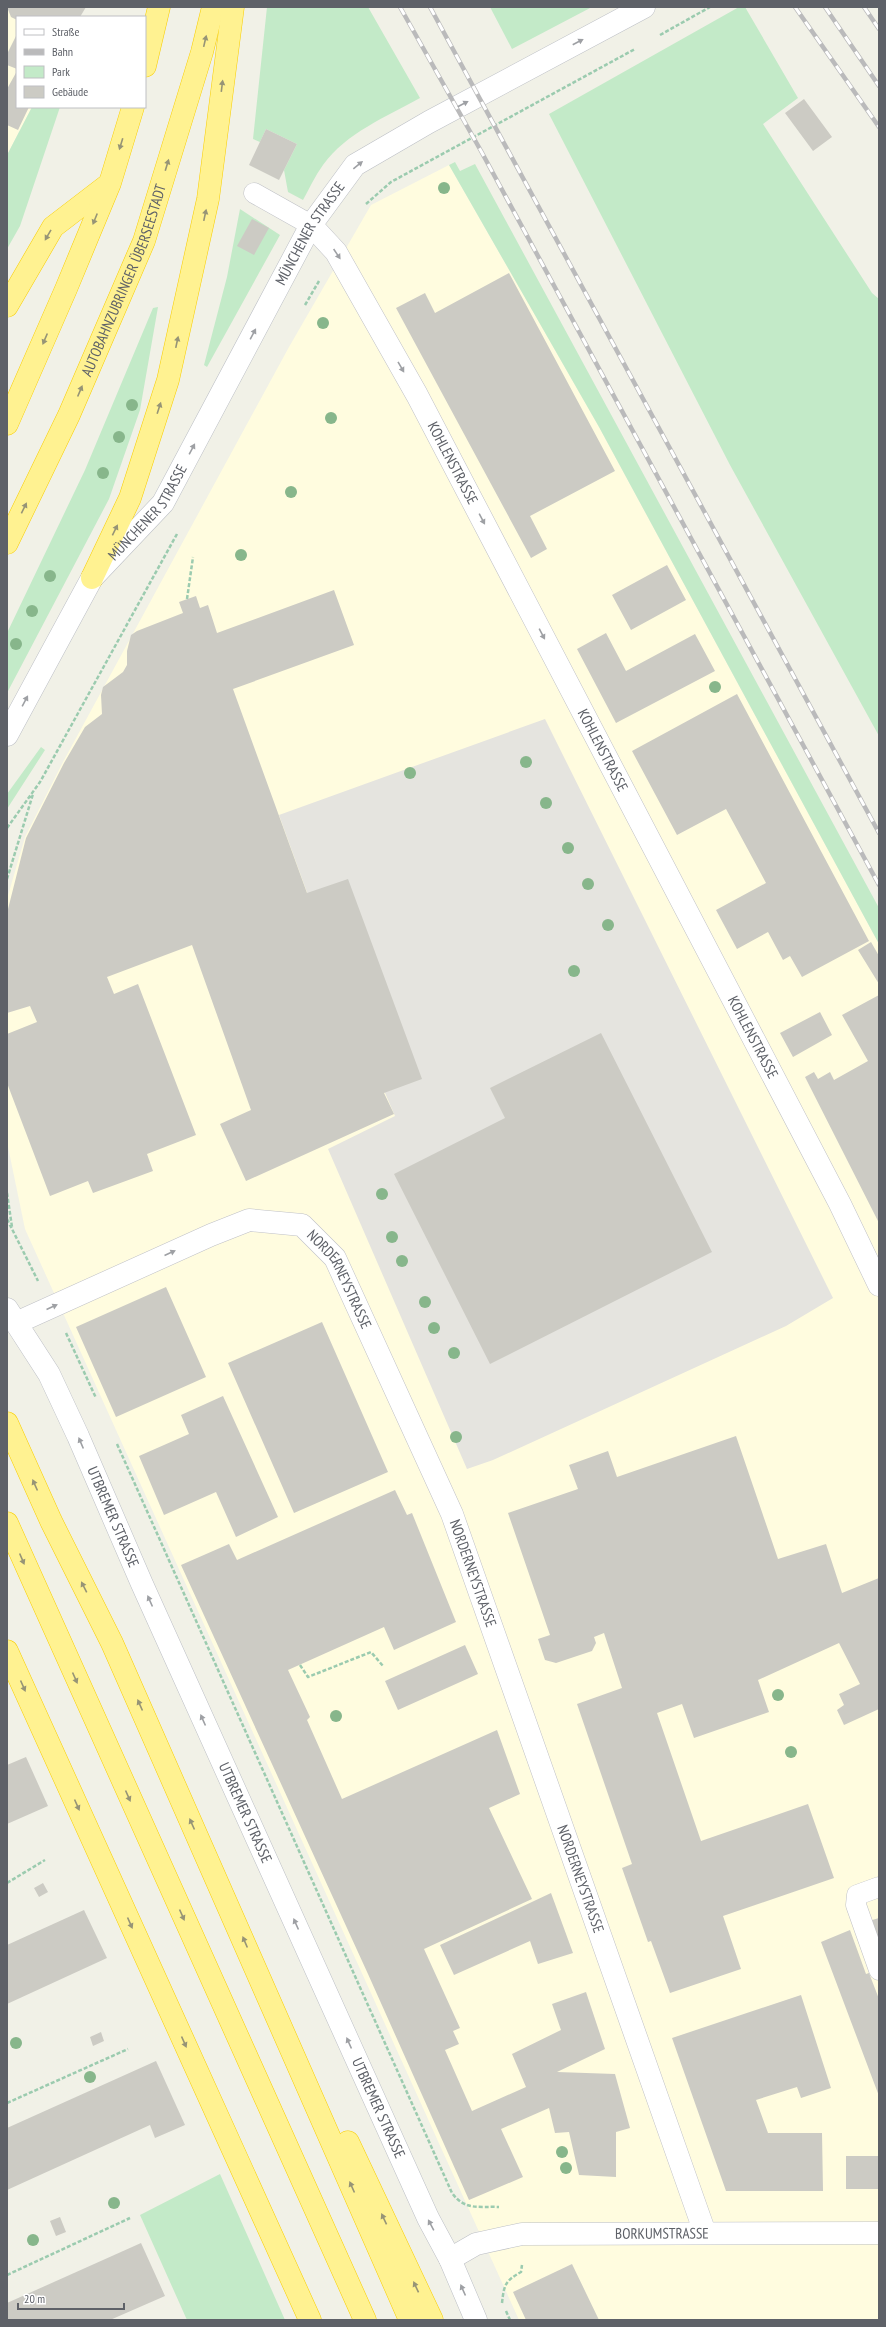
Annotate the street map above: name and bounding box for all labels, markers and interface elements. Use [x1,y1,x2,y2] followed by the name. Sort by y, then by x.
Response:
[16,16,146,108] legend
[52,24,79,39] text: Straße
[202,34,208,47] one-way arrow
[572,39,584,46] one-way arrow
[52,44,73,59] text: Bahn
[52,64,70,79] text: Park
[219,80,226,92] one-way arrow
[52,84,88,99] text: Gebäude
[457,101,469,107] one-way arrow
[118,139,124,151] one-way arrow
[164,159,170,171] one-way arrow
[352,160,363,169] one-way arrow
[271,178,349,288] street label: MÜNCHENER STRASSE
[77,181,170,379] street label: AUTOBAHNZUBRINGER ÜBERSEESTADT
[202,209,208,221] one-way arrow
[92,214,98,225] one-way arrow
[45,229,52,241] one-way arrow
[333,249,341,260] one-way arrow
[250,328,256,340] one-way arrow
[42,333,48,345] one-way arrow
[174,336,180,348] one-way arrow
[398,361,405,373] one-way arrow
[77,385,83,396] one-way arrow
[156,402,162,414] one-way arrow
[424,418,482,507] street label: KOHLENSTRASSE
[188,443,195,454] one-way arrow
[104,461,191,564] street label: MÜNCHENER STRASSE
[21,502,27,514] one-way arrow
[479,513,485,525] one-way arrow
[112,525,118,536] one-way arrow
[539,628,545,640] one-way arrow
[22,695,29,707] one-way arrow
[574,705,633,795] street label: KOHLENSTRASSE
[724,993,783,1082] street label: KOHLENSTRASSE
[303,1225,376,1332] street label: NORDERNEYSTRASSE
[164,1250,176,1256] one-way arrow
[46,1304,57,1310] one-way arrow
[78,1437,84,1449] one-way arrow
[83,1463,144,1570] street label: UTBREMER STRASSE
[32,1479,38,1491] one-way arrow
[446,1517,501,1629] street label: NORDERNEYSTRASSE
[19,1553,26,1565] one-way arrow
[81,1581,87,1593] one-way arrow
[147,1596,153,1607] one-way arrow
[72,1672,78,1683] one-way arrow
[20,1681,26,1692] one-way arrow
[136,1698,142,1710] one-way arrow
[200,1713,206,1725] one-way arrow
[215,1759,277,1866] street label: UTBREMER STRASSE
[126,1791,132,1803] one-way arrow
[74,1799,80,1811] one-way arrow
[189,1817,195,1829] one-way arrow
[553,1822,609,1935] street label: NORDERNEYSTRASSE
[179,1909,185,1920] one-way arrow
[127,1918,133,1929] one-way arrow
[292,1918,299,1930] one-way arrow
[242,1937,248,1948] one-way arrow
[181,2036,187,2047] one-way arrow
[346,2037,352,2048] one-way arrow
[348,2055,410,2161] street label: UTBREMER STRASSE
[349,2181,355,2193] one-way arrow
[381,2213,387,2224] one-way arrow
[428,2219,435,2231] one-way arrow
[615,2223,709,2243] street label: BORKUMSTRASSE
[413,2281,419,2293] one-way arrow
[460,2284,466,2295] one-way arrow
[18,2285,124,2311] scale bar
[24,2291,45,2306] text: 20 m

